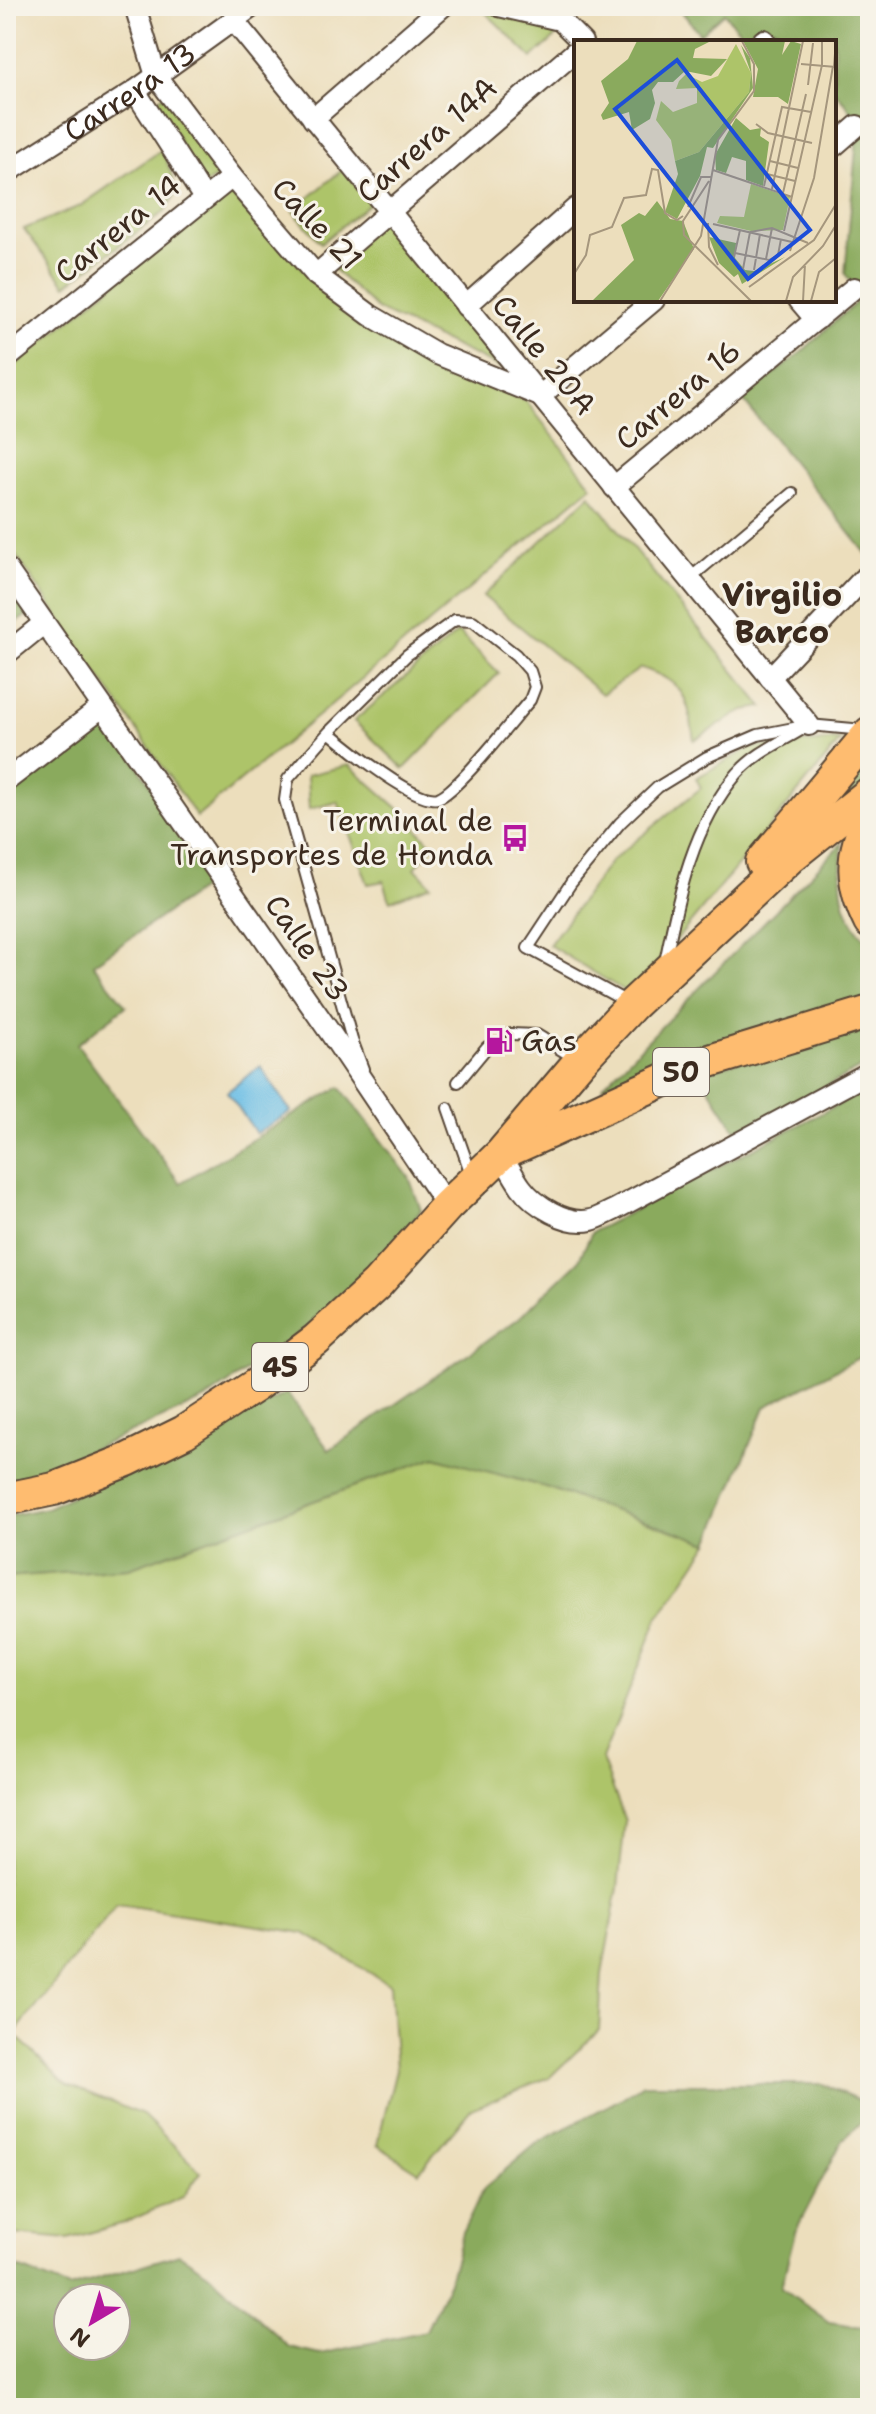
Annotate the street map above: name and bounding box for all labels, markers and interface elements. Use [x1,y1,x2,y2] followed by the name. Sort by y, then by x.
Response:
[56,32,204,151] street label: Carrera 13
[574,40,836,302] inset map
[348,67,506,212] street label: Carrera 14A
[46,165,190,292] street label: Carrera 14
[263,169,372,279] street label: Calle 21
[483,286,606,424] street label: Calle 20A
[606,330,749,459] street label: Carrera 16
[722,573,842,653] district label: Virgilio Barco
[170,800,493,875] place label: Terminal de Transportes de Honda
[500,823,530,853] bus stop icon: Terminal de Transportes de Honda
[256,886,359,1009] street label: Calle 23
[521,1020,577,1061] place label: Gas
[484,1026,514,1056] fuel station icon: Gas
[653,1048,709,1096] road number: 50
[252,1343,308,1391] road number: 45
[52,2282,132,2362] north arrow
[64,2321,96,2354] text: N

